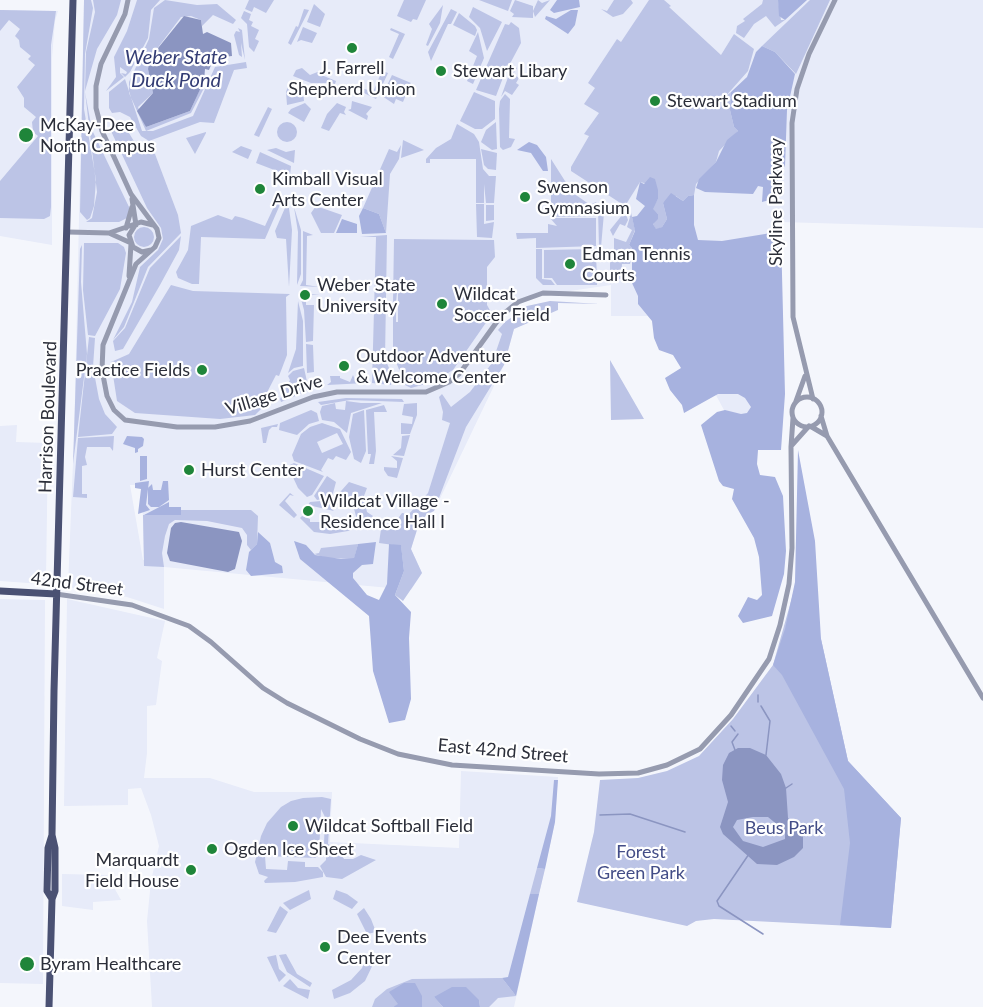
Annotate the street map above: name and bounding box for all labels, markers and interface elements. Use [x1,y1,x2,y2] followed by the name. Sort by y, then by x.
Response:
[345,41,359,55] marker: J. Farrell Shepherd Union
[125,46,227,93] water label: Weber State Duck Pond
[288,57,416,100] place label: J. Farrell Shepherd Union
[453,60,567,82] place label: Stewart Libary
[434,64,448,78] marker: Stewart Libary
[667,90,797,112] place label: Stewart Stadium
[648,94,662,108] marker: Stewart Stadium
[40,114,155,156] place label: McKay-Dee North Campus
[17,126,35,144] marker: McKay-Dee North Campus
[765,138,787,266] street label: Skyline Parkway
[272,168,383,210] place label: Kimball Visual Arts Center
[537,176,630,219] place label: Swenson Gymnasium
[253,182,267,196] marker: Kimball Visual Arts Center
[518,190,532,204] marker: Swenson Gymnasium
[582,243,691,286] place label: Edman Tennis Courts
[563,257,577,271] marker: Edman Tennis Courts
[317,274,415,316] place label: Weber State University
[454,283,550,326] place label: Wildcat Soccer Field
[298,288,312,302] marker: Weber State University
[435,297,449,311] marker: Wildcat Soccer Field
[35,341,61,493] street label: Harrison Boulevard
[356,345,511,388] place label: Outdoor Adventure & Welcome Center
[76,359,190,381] place label: Practice Fields
[337,359,351,373] marker: Outdoor Adventure & Welcome Center
[195,363,209,377] marker: Practice Fields
[223,370,325,420] street label: Village Drive
[201,459,304,481] place label: Hurst Center
[182,463,196,477] marker: Hurst Center
[320,490,450,532] place label: Wildcat Village - Residence Hall I
[301,504,315,518] marker: Wildcat Village - Residence Hall I
[30,568,124,600] street label: 42nd Street
[437,735,569,767] street label: East 42nd Street
[305,815,473,837] place label: Wildcat Softball Field
[745,817,823,839] park label: Beus Park
[286,819,300,833] marker: Wildcat Softball Field
[224,838,354,860] place label: Ogden Ice Sheet
[597,841,685,884] park label: Forest Green Park
[205,842,219,856] marker: Ogden Ice Sheet
[85,849,179,892] place label: Marquardt Field House
[184,863,198,877] marker: Marquardt Field House
[337,926,427,968] place label: Dee Events Center
[318,940,332,954] marker: Dee Events Center
[40,953,181,975] place label: Byram Healthcare
[18,955,36,973] marker: Byram Healthcare

